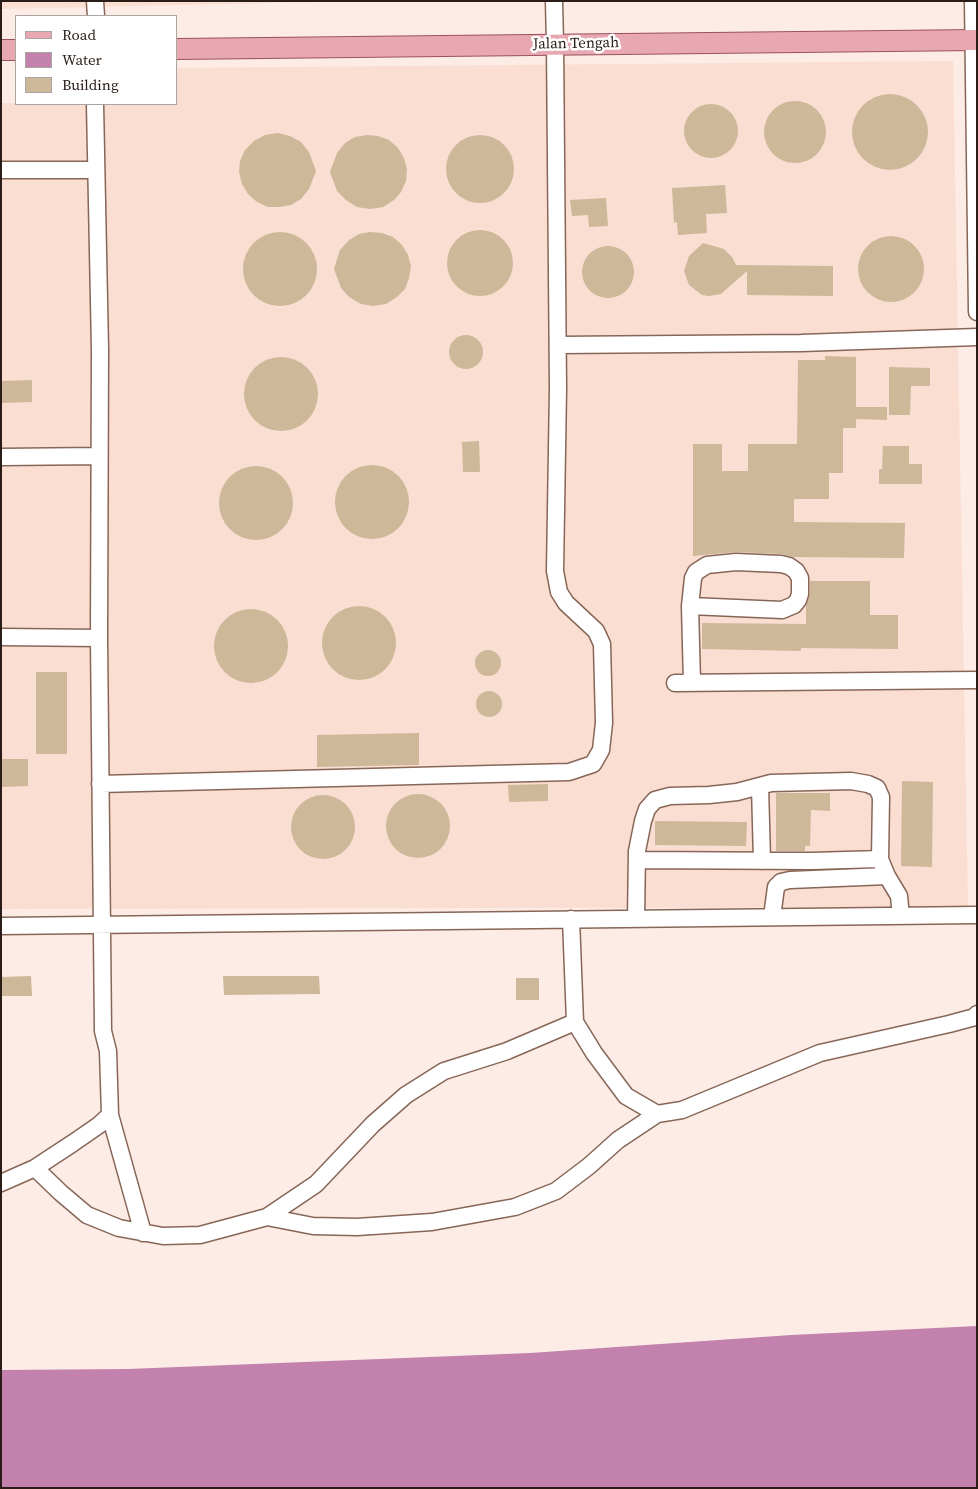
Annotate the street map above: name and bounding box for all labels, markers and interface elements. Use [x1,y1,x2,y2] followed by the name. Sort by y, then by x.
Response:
[15,15,178,105] legend
[62,24,96,45] text: Road
[533,34,619,54] street label: Jalan Tengah
[62,49,102,70] text: Water
[62,74,119,95] text: Building

